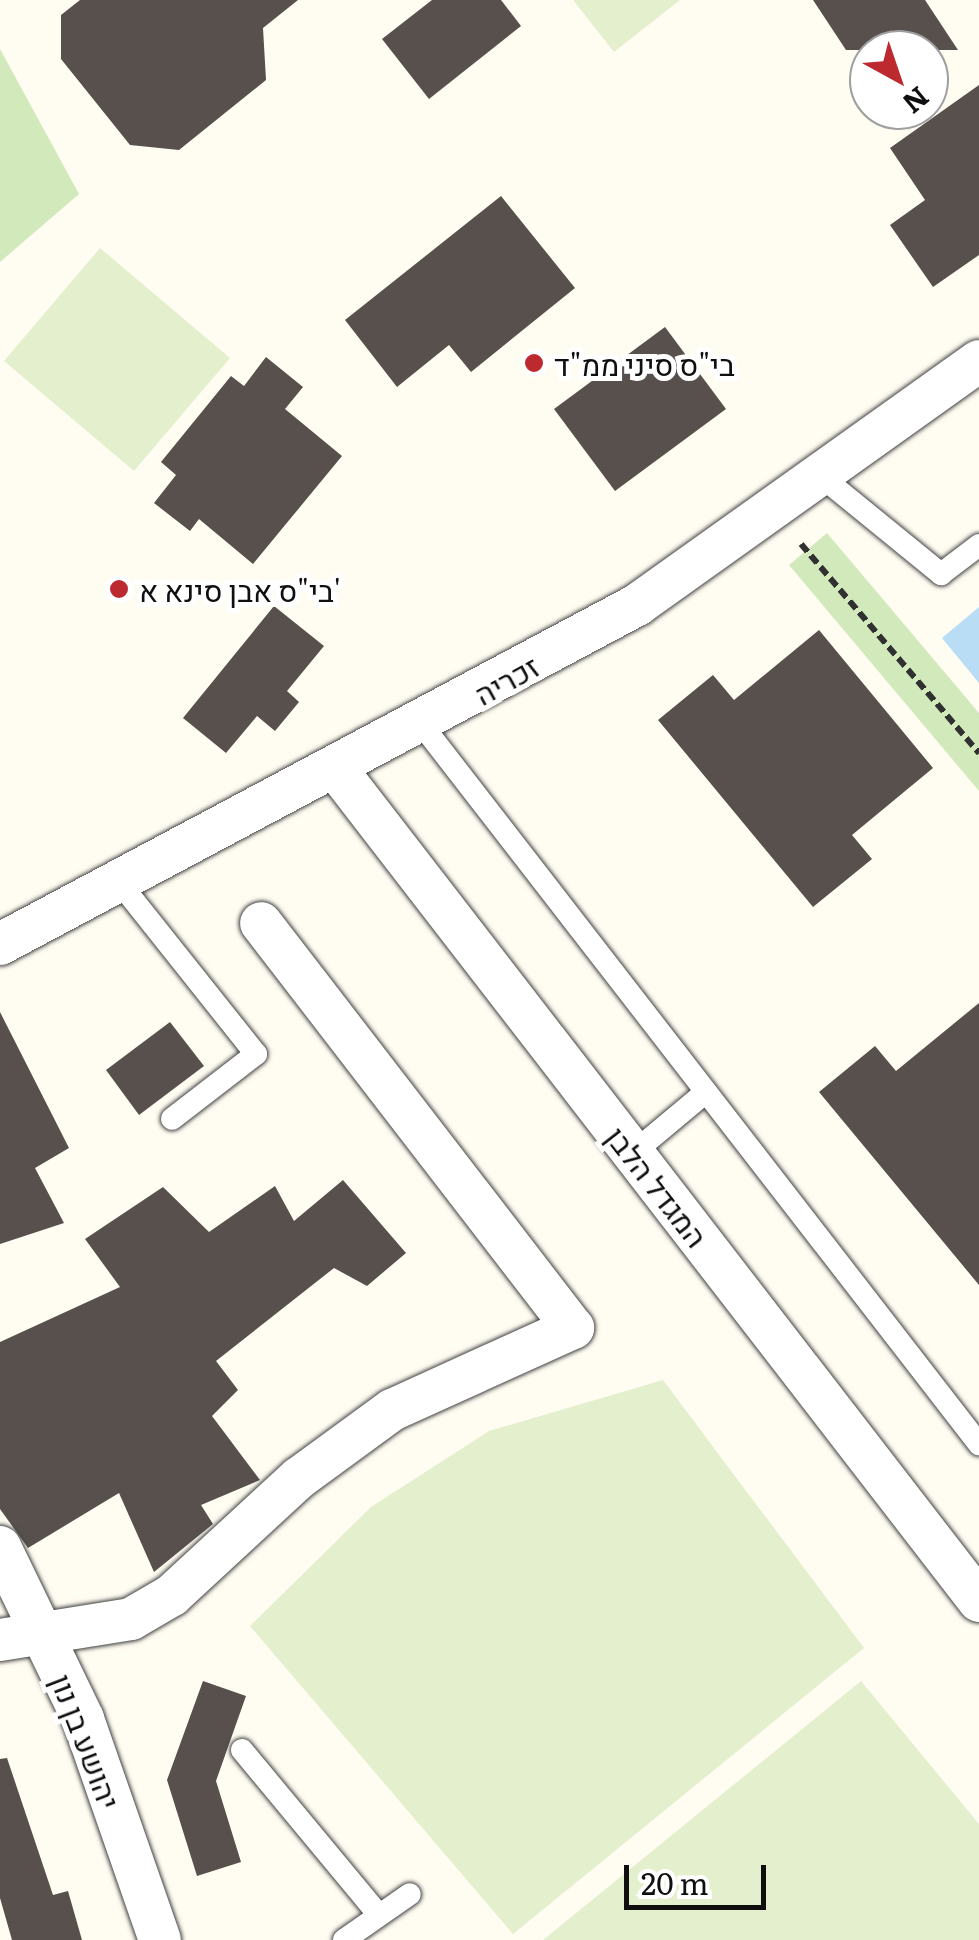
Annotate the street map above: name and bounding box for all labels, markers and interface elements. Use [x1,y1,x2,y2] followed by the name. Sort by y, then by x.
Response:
[849,30,949,130] north arrow
[894,78,939,125] text: N
[554,345,735,381] place label: בי"ס סיני ממ"ד
[523,352,545,374] marker: בי"ס סיני ממ"ד
[139,571,341,607] place label: בי"ס אבן סינא א'
[108,578,130,600] marker: בי"ס אבן סינא א'
[467,647,545,711] street label: זכריה
[600,1119,716,1253] street label: המגדל הלבן
[45,1669,129,1813] street label: יהושע בן נון
[629,1845,772,1907] scale bar
[641,1860,709,1904] text: 20 m

